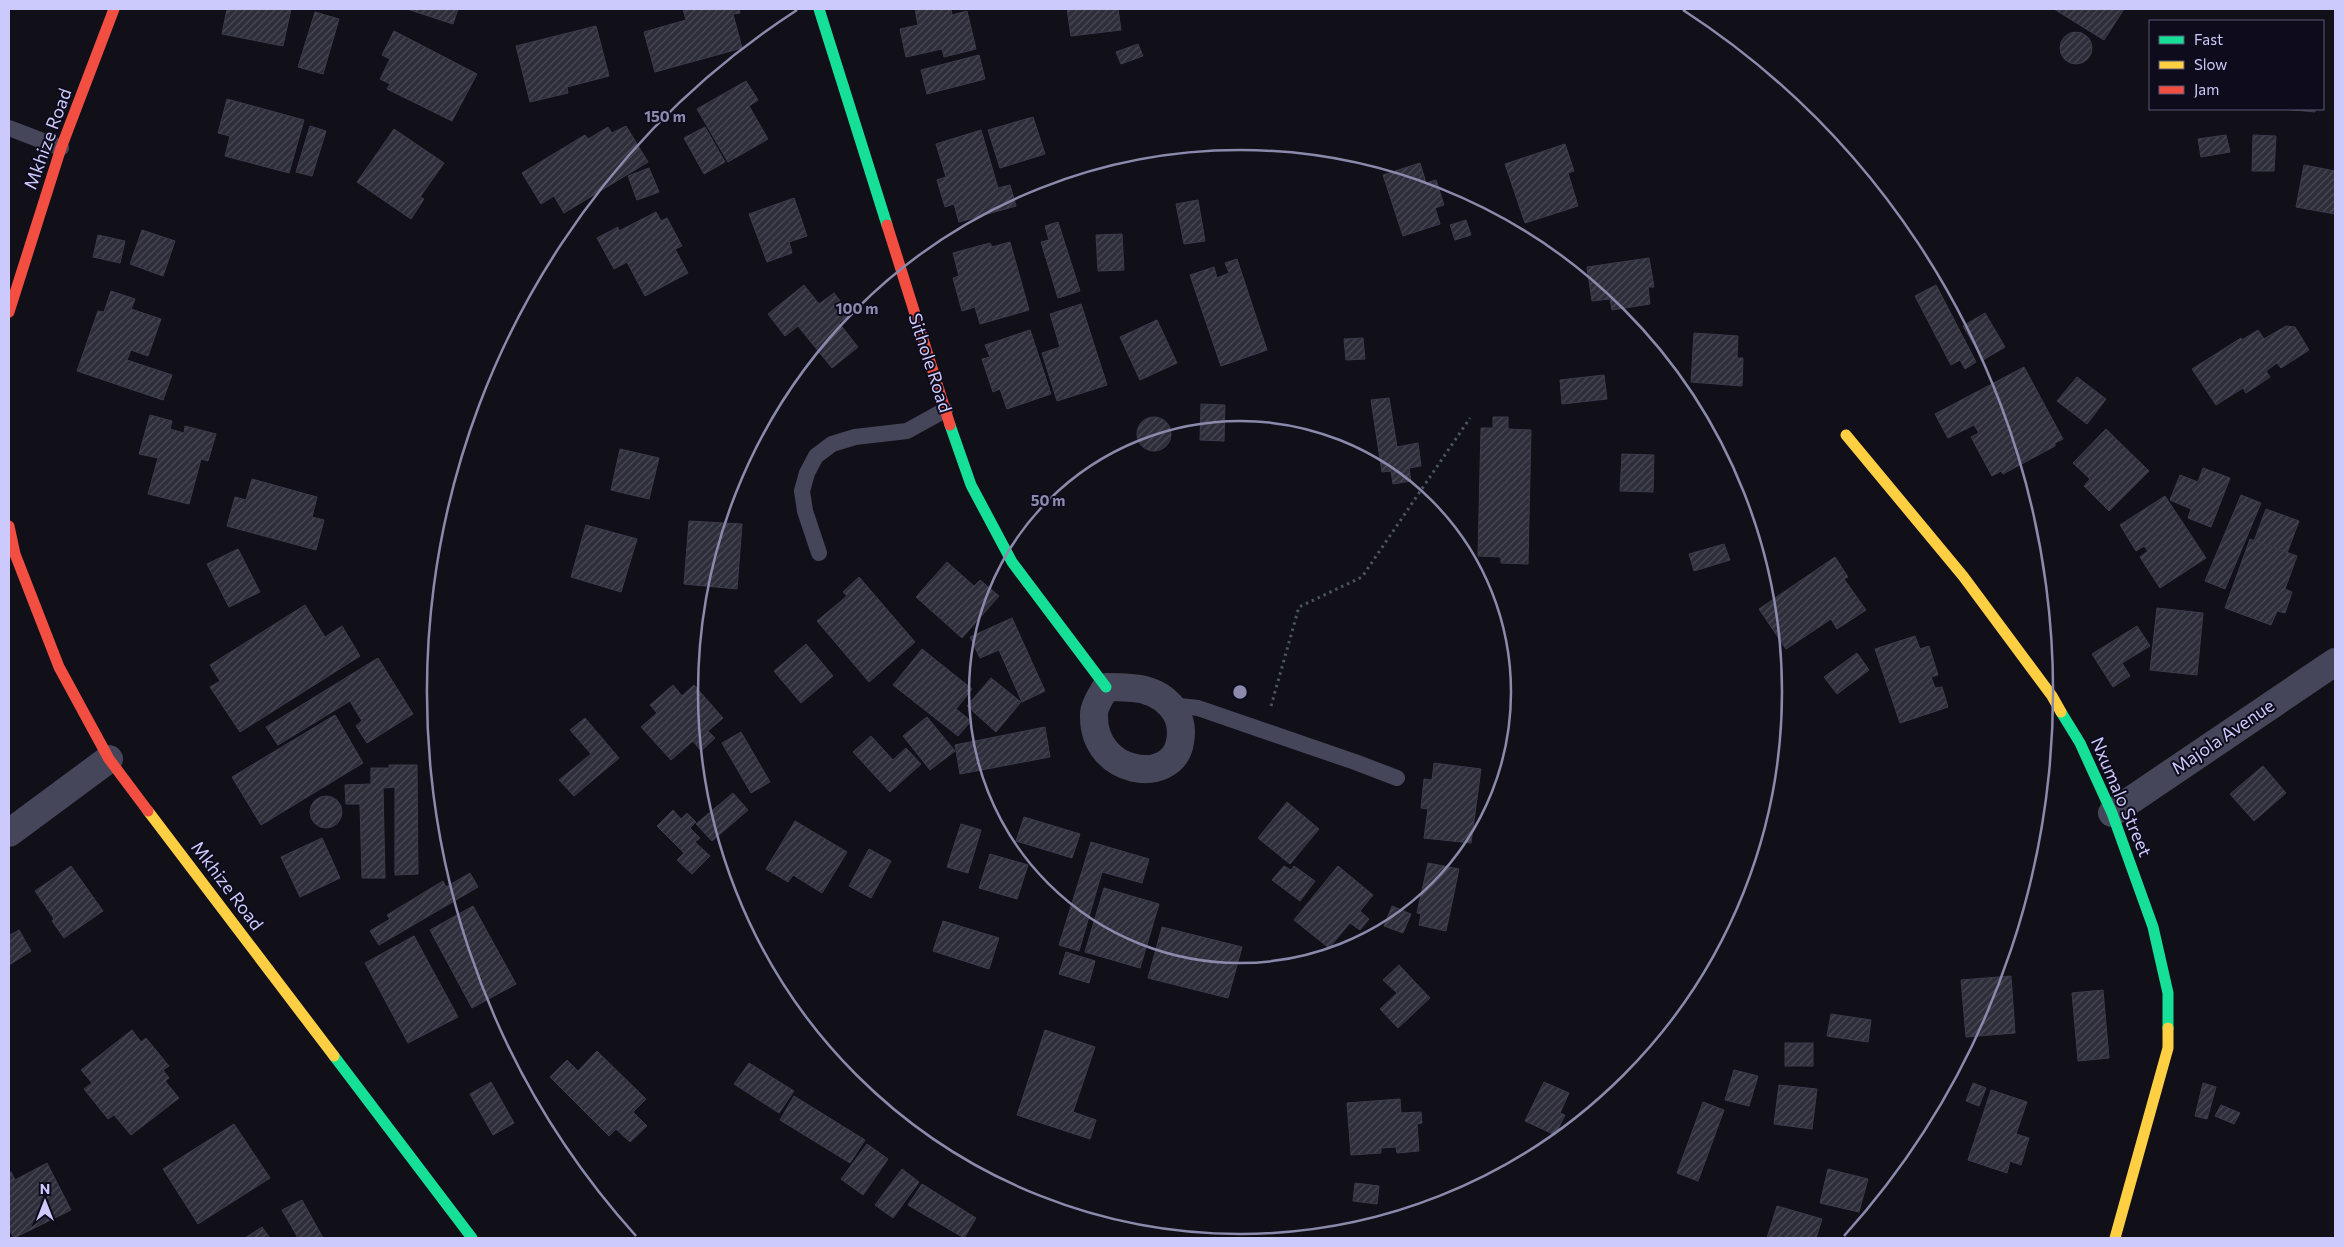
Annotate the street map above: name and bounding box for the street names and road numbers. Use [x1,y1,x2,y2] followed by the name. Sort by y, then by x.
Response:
[19,85,75,192] street label: Mkhize Road
[905,310,957,415] street label: Sithole Road
[2167,694,2278,779] street label: Majola Avenue
[2087,733,2157,860] street label: Nxumalo Street
[187,837,268,934] street label: Mkhize Road

